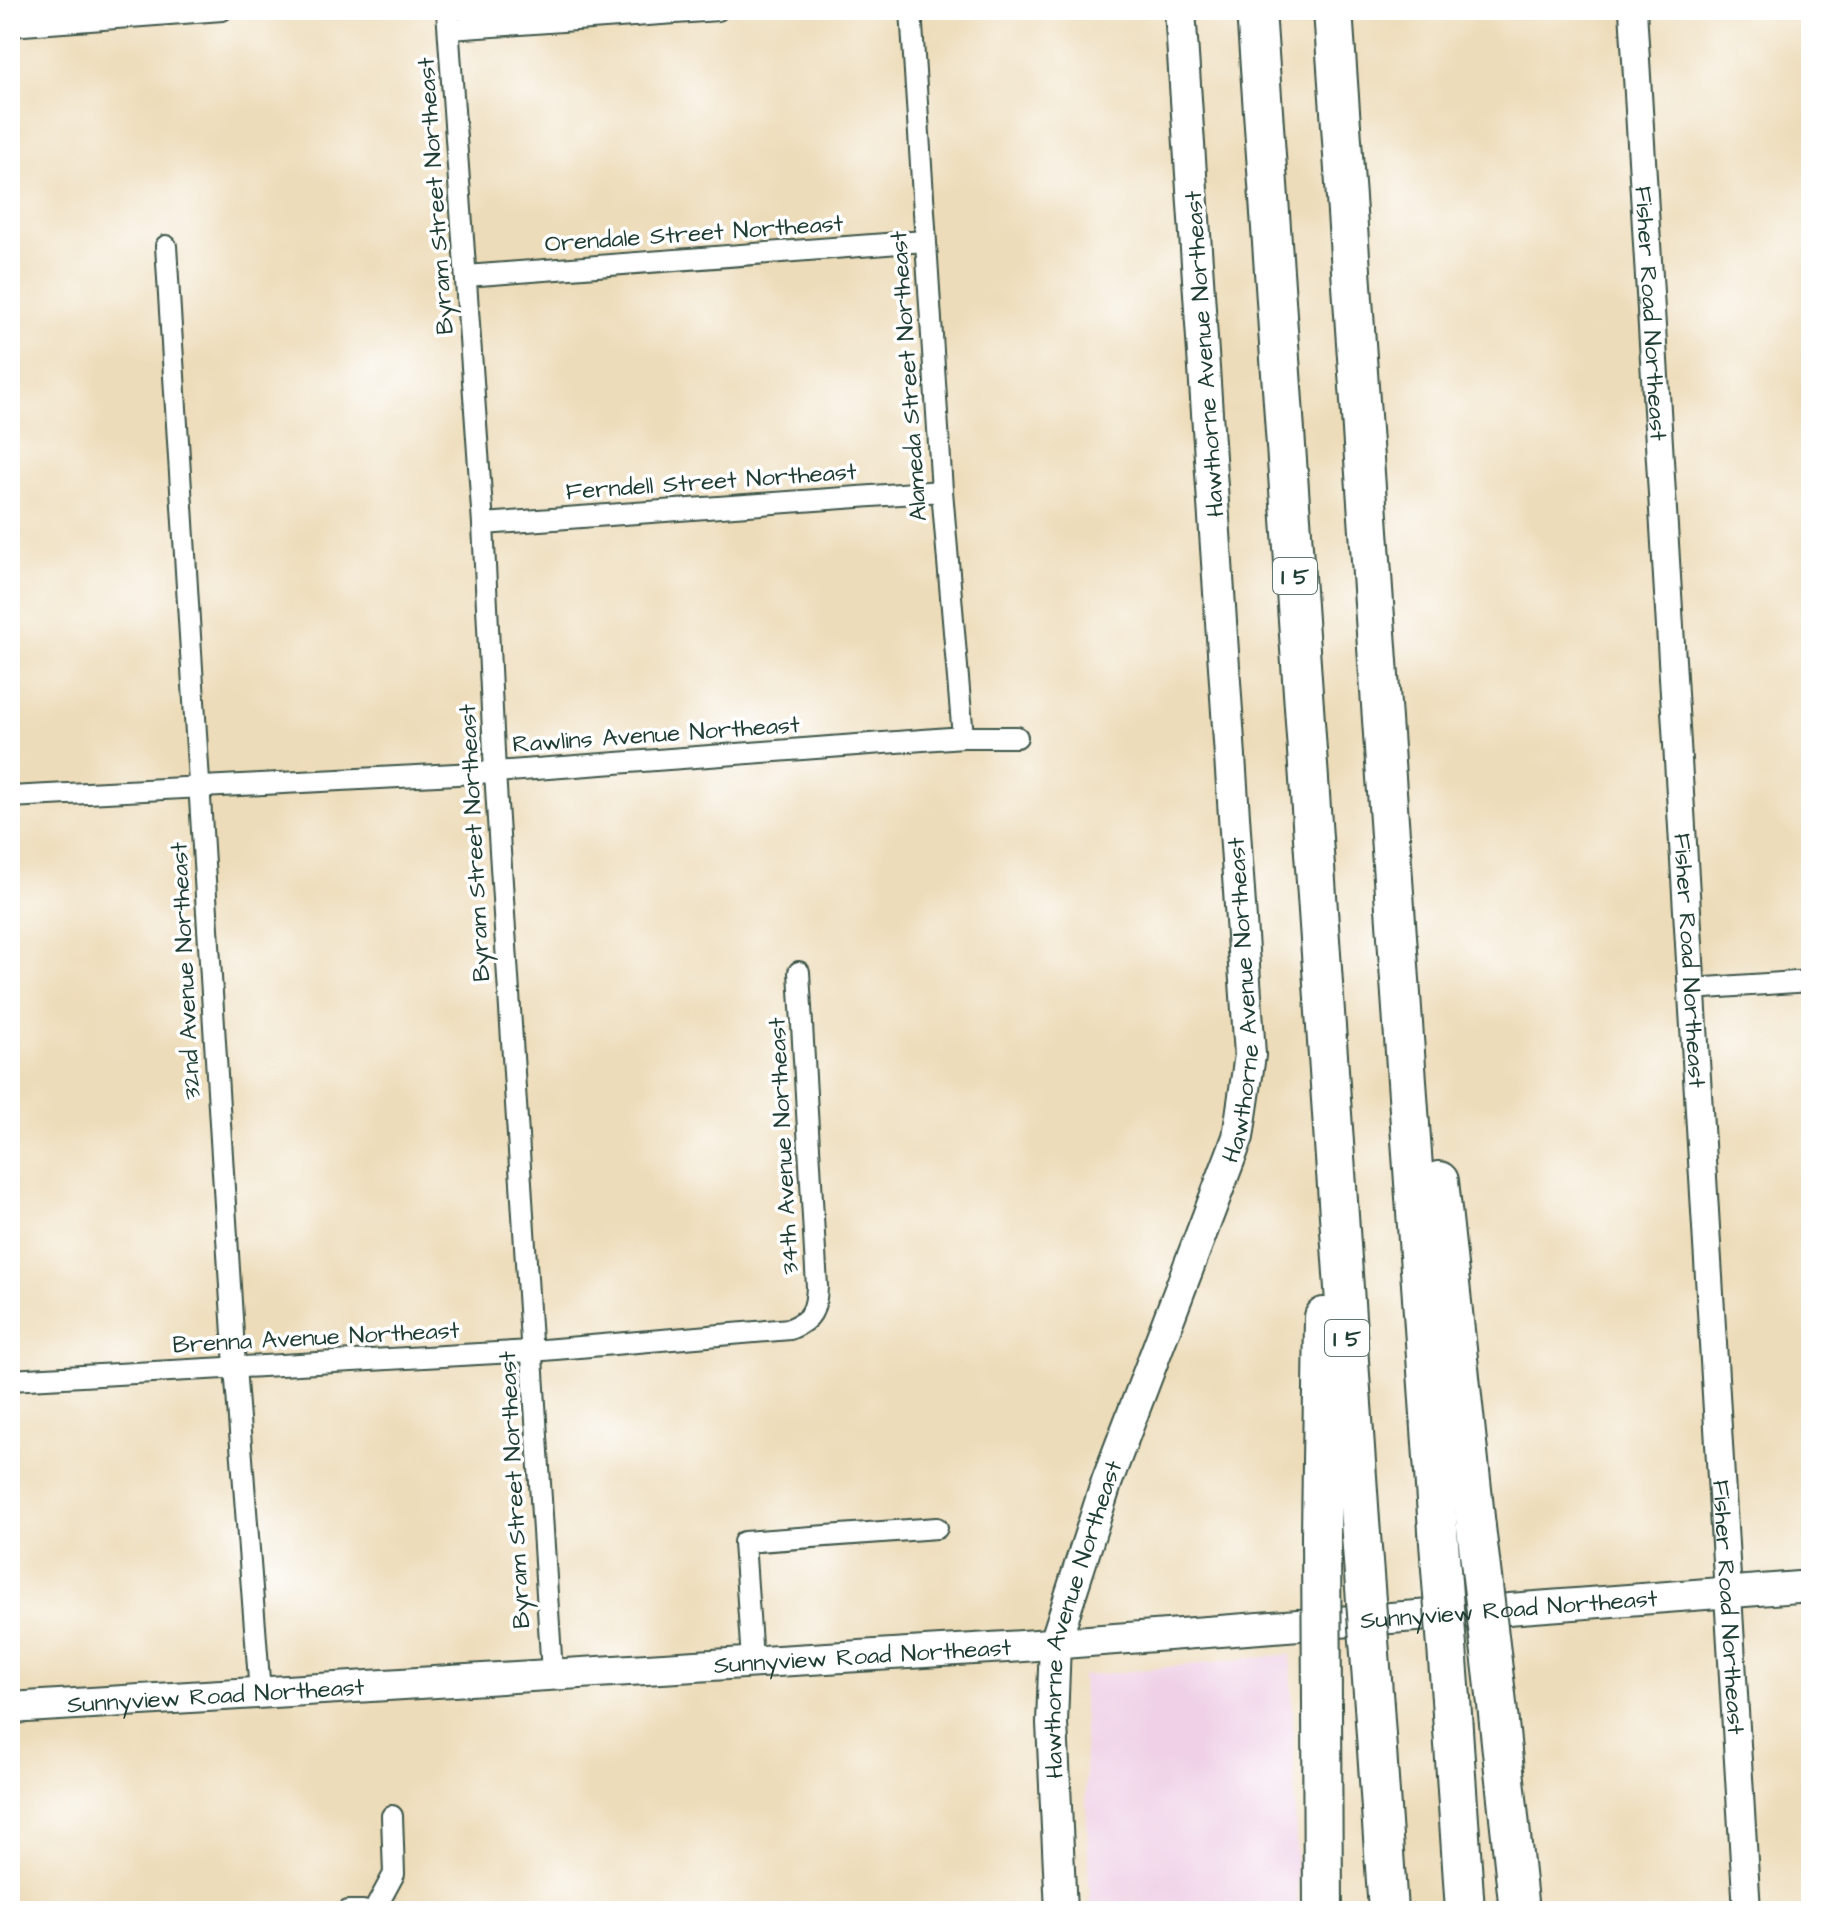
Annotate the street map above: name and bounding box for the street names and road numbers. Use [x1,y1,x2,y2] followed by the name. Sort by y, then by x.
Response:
[409,56,464,336] street label: Byram Street Northeast
[1626,185,1675,442] street label: Fisher Road Northeast
[1177,189,1233,518] street label: Hawthorne Avenue Northeast
[544,207,845,261] street label: Orendale Street Northeast
[882,229,936,522] street label: Alameda Street Northeast
[565,455,858,509] street label: Ferndell Street Northeast
[1273,558,1317,594] road number: I 5
[451,703,500,983] street label: Byram Street Northeast
[511,708,801,762] street label: Rawlins Avenue Northeast
[1664,832,1714,1089] street label: Fisher Road Northeast
[1214,836,1268,1168] street label: Hawthorne Avenue Northeast
[162,841,210,1101] street label: 32nd Avenue Northeast
[760,1016,808,1275] street label: 34th Avenue Northeast
[172,1313,461,1362] street label: Brenna Avenue Northeast
[1325,1320,1369,1356] road number: I 5
[491,1350,540,1630] street label: Byram Street Northeast
[1036,1455,1131,1779] street label: Hawthorne Avenue Northeast
[1703,1479,1752,1736] street label: Fisher Road Northeast
[1359,1582,1659,1638] street label: Sunnyview Road Northeast
[713,1631,1013,1683] street label: Sunnyview Road Northeast
[66,1670,366,1722] street label: Sunnyview Road Northeast

